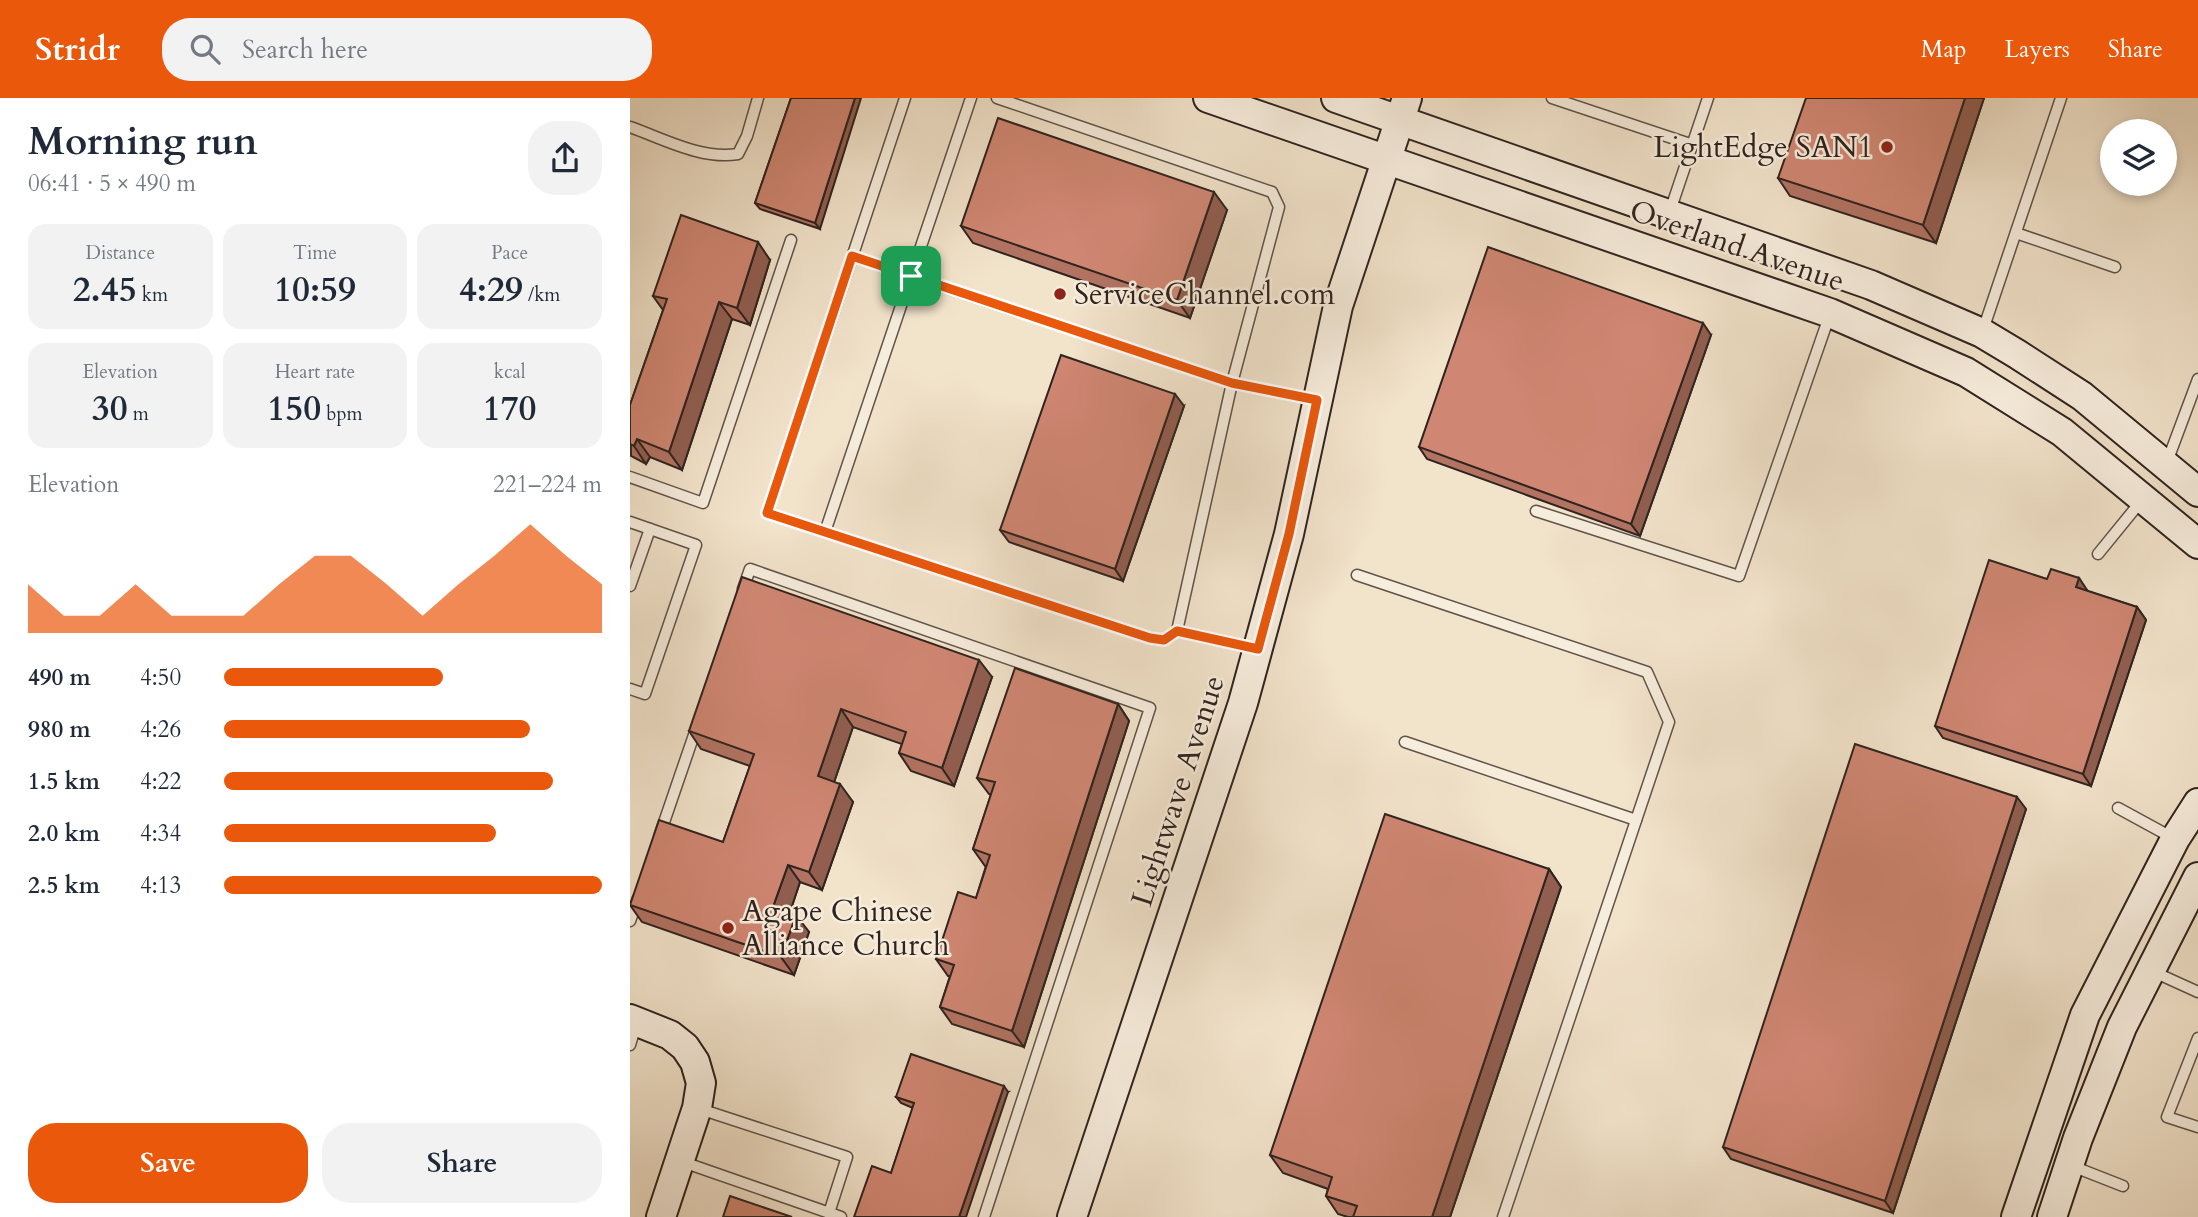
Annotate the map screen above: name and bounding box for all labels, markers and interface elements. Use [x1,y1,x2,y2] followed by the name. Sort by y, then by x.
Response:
[162,18,652,81] search box
[35,27,120,72] text: Stridr
[186,30,224,68] icon: search
[242,32,368,67] text: Search here
[1921,33,1967,66] text: Map
[2005,33,2070,66] text: Layers
[2108,33,2163,66] text: Share
[28,116,258,168] text: Morning run
[2100,119,2177,196] map controls
[2100,119,2177,196] button: layers
[528,121,602,195] button: share
[1653,127,1873,168] place label: LightEdge SAN1
[1879,139,1895,155] marker: LightEdge SAN1
[28,168,196,199] text: 06:41 · 5 × 490 m
[1624,190,1850,302] street label: Overland Avenue
[86,240,155,266] text: Distance
[293,240,337,266] text: Time
[491,240,528,266] text: Pace
[881,246,941,306] pin
[892,257,930,295] icon: arrive
[73,266,137,314] text: 2.45
[274,266,356,314] text: 10:59
[459,266,523,314] text: 4:29
[1074,274,1336,315] place label: ServiceChannel.com
[137,282,168,308] text: km
[523,282,560,308] text: /km
[1052,286,1068,302] marker: ServiceChannel.com
[83,359,158,385] text: Elevation
[275,359,355,385] text: Heart rate
[494,359,526,385] text: kcal
[92,385,128,433] text: 30
[267,385,321,433] text: 150
[483,385,537,433] text: 170
[128,401,149,427] text: m
[321,401,363,427] text: bpm
[28,469,119,500] text: Elevation
[493,469,602,500] text: 221–224 m
[28,662,91,693] text: 490 m
[140,662,181,693] text: 4:50
[1121,670,1235,912] street label: Lightwave Avenue
[28,714,91,745] text: 980 m
[140,714,181,745] text: 4:26
[28,766,100,797] text: 1.5 km
[140,766,181,797] text: 4:22
[28,818,100,849] text: 2.0 km
[140,818,181,849] text: 4:34
[28,870,100,901] text: 2.5 km
[140,870,181,901] text: 4:13
[742,891,950,966] place label: Agape Chinese Alliance Church
[720,920,736,936] marker: Agape Chinese Alliance Church
[28,1123,308,1203] button: Save
[322,1123,602,1203] button: Share

